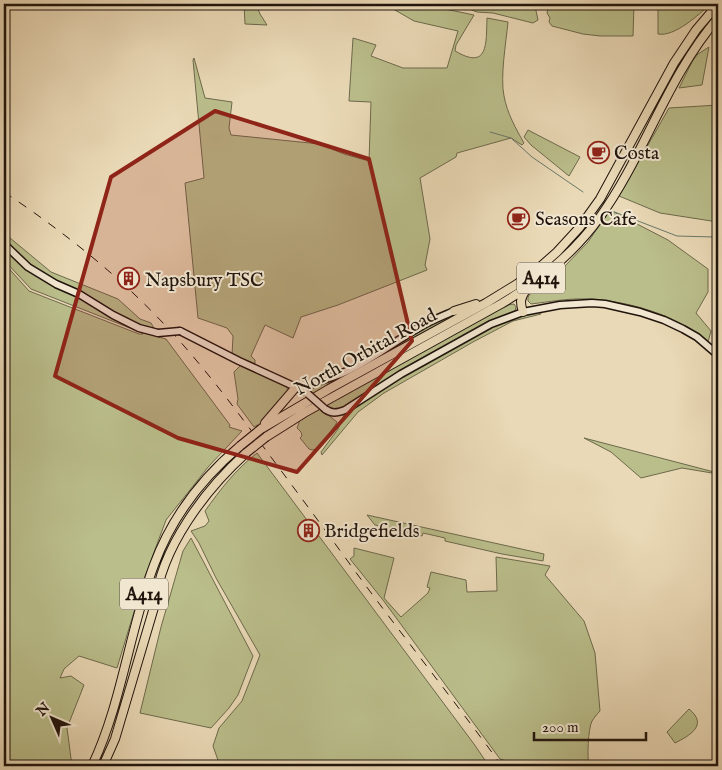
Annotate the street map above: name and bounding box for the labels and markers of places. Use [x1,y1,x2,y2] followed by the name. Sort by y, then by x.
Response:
[586,140,610,164] cafe icon: Costa
[614,142,660,166] place label: Costa
[507,206,531,230] cafe icon: Seasons Cafe
[535,208,637,232] place label: Seasons Cafe
[117,267,141,291] building icon: Napsbury TSC
[145,269,264,293] place label: Napsbury TSC
[296,518,320,542] building icon: Bridgefields
[324,520,419,544] place label: Bridgefields

